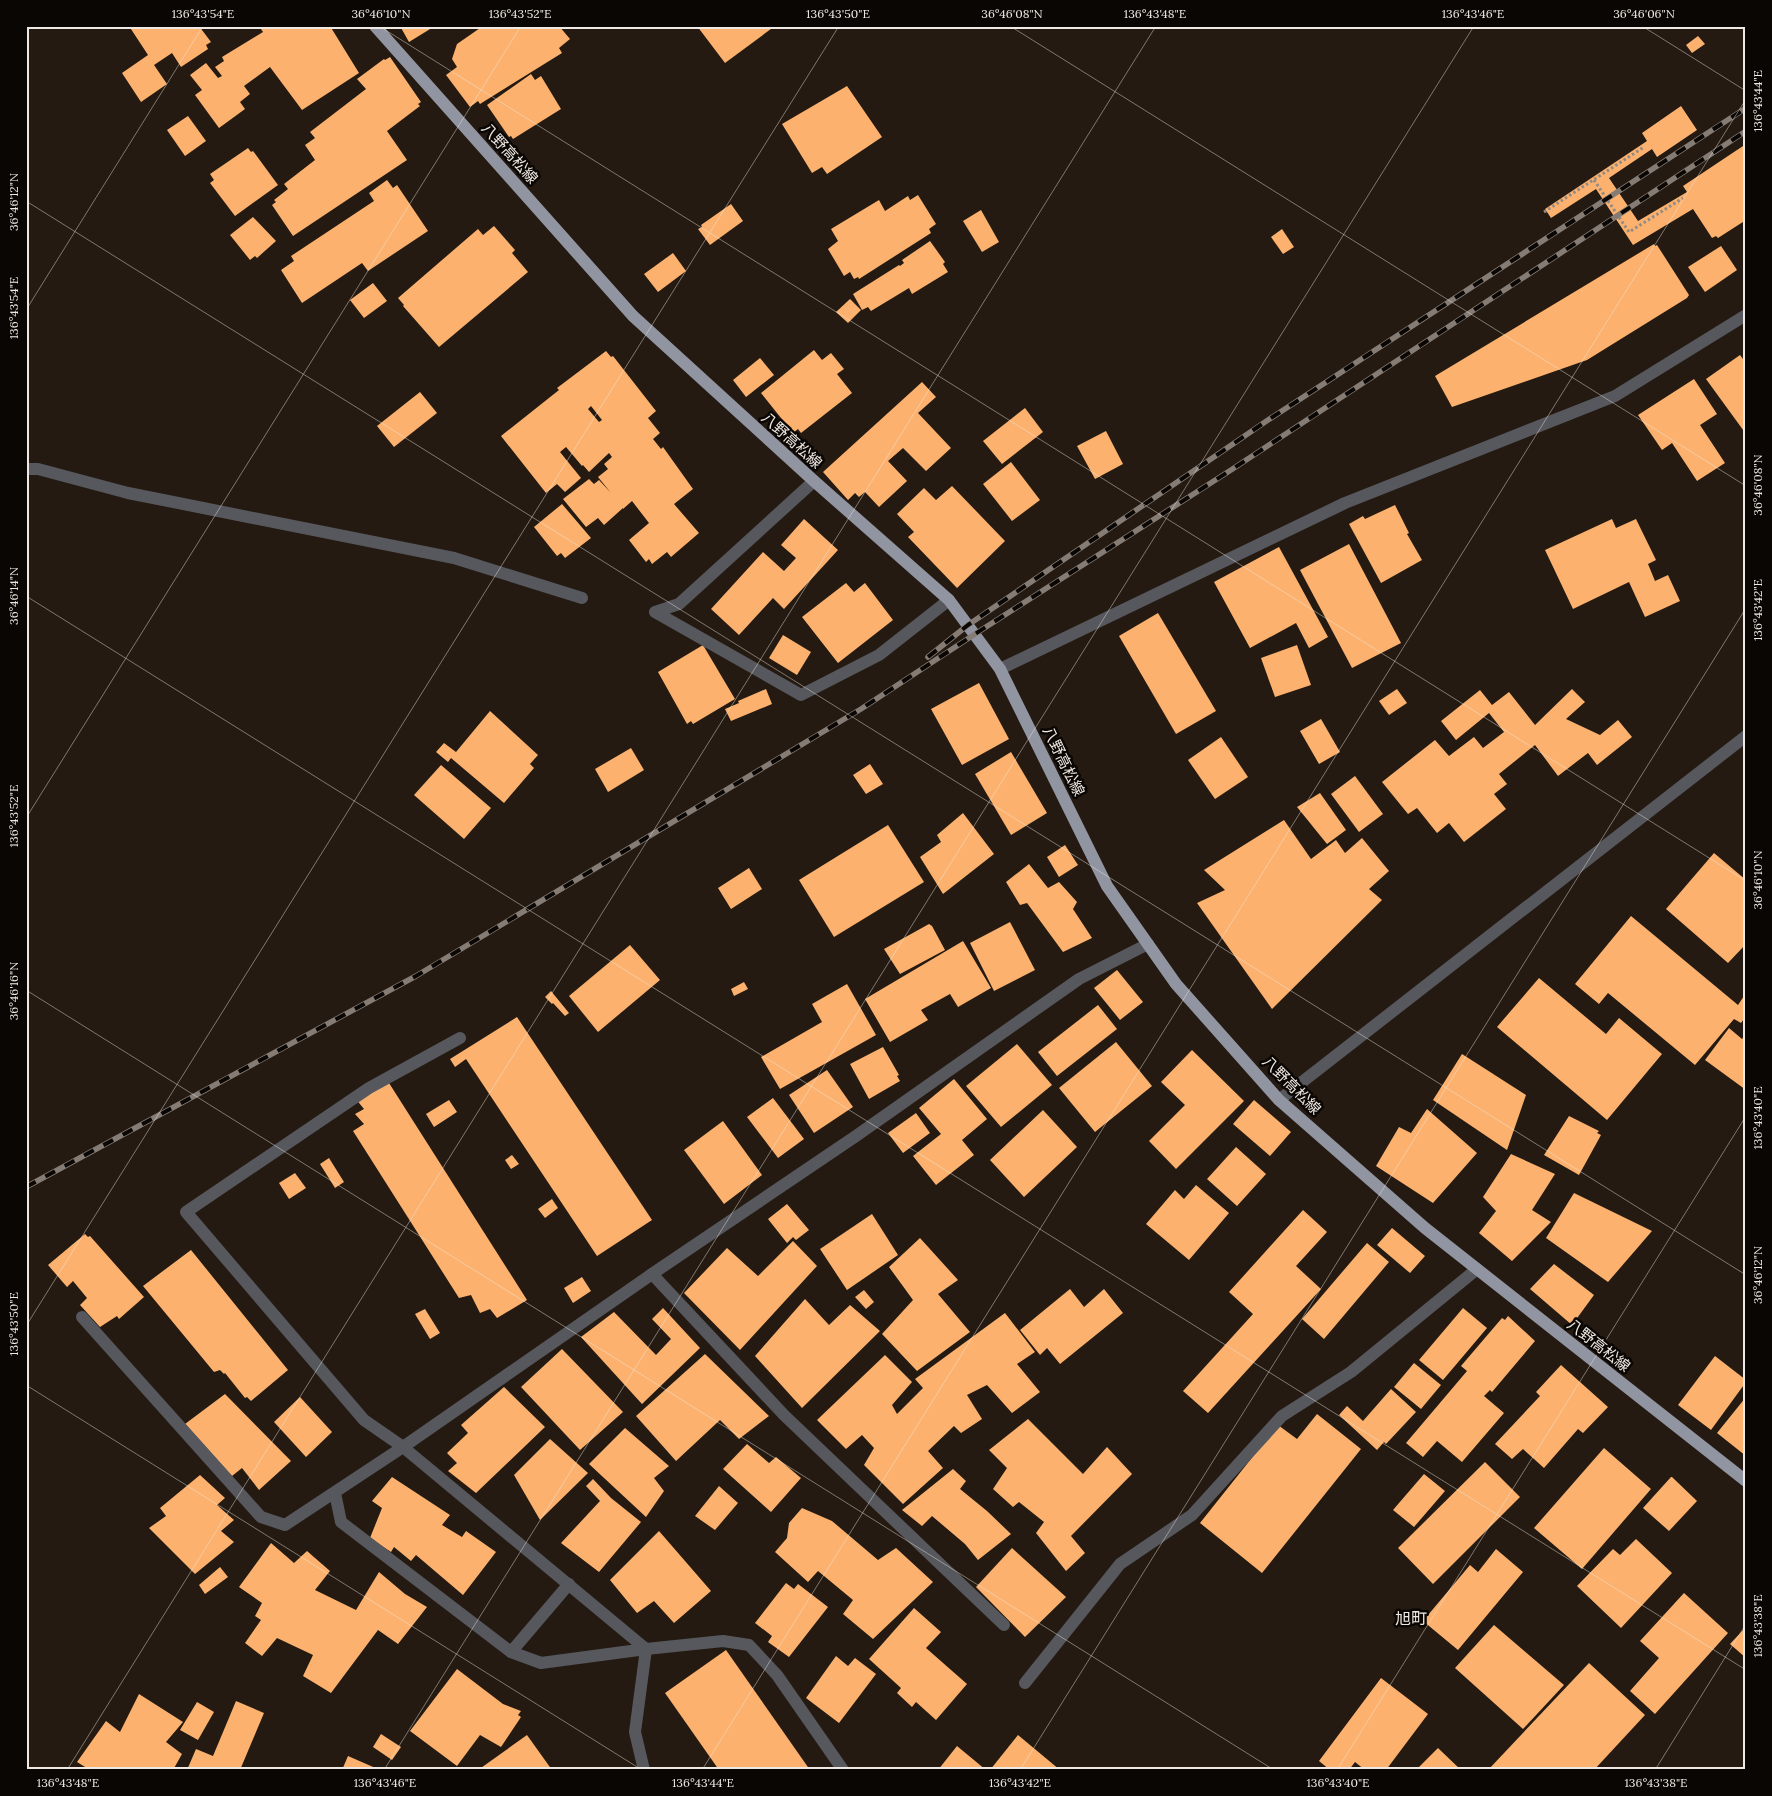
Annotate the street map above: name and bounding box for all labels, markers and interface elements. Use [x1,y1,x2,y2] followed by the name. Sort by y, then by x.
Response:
[172,6,234,21] text: 136°43'54"E
[351,6,411,21] text: 36°46'10"N
[489,6,551,21] text: 136°43'52"E
[806,6,870,21] text: 136°43'50"E
[981,6,1043,21] text: 36°46'08"N
[1124,6,1186,21] text: 136°43'48"E
[1442,6,1504,21] text: 136°43'46"E
[1613,6,1675,21] text: 36°46'06"N
[1750,70,1765,132] text: 136°43'44"E
[478,119,542,187] street label: 八野高松線
[6,173,21,231] text: 36°46'12"N
[6,277,21,339] text: 136°43'54"E
[758,408,826,472] street label: 八野高松線
[1750,454,1765,516] text: 36°46'08"N
[6,567,21,625] text: 36°46'14"N
[1750,579,1765,641] text: 136°43'42"E
[1039,723,1089,799] street label: 八野高松線
[6,785,21,847] text: 136°43'52"E
[1750,850,1765,910] text: 36°46'10"N
[6,962,21,1020] text: 36°46'16"N
[1259,1052,1325,1118] street label: 八野高松線
[1750,1086,1765,1150] text: 136°43'40"E
[1750,1246,1765,1304] text: 36°46'12"N
[6,1292,21,1356] text: 136°43'50"E
[1564,1314,1634,1376] street label: 八野高松線
[1750,1594,1765,1658] text: 136°43'38"E
[1395,1608,1427,1628] district label: 旭町
[37,1775,99,1790] text: 136°43'48"E
[354,1775,416,1790] text: 136°43'46"E
[672,1775,734,1790] text: 136°43'44"E
[989,1775,1051,1790] text: 136°43'42"E
[1306,1775,1370,1790] text: 136°43'40"E
[1624,1775,1688,1790] text: 136°43'38"E

